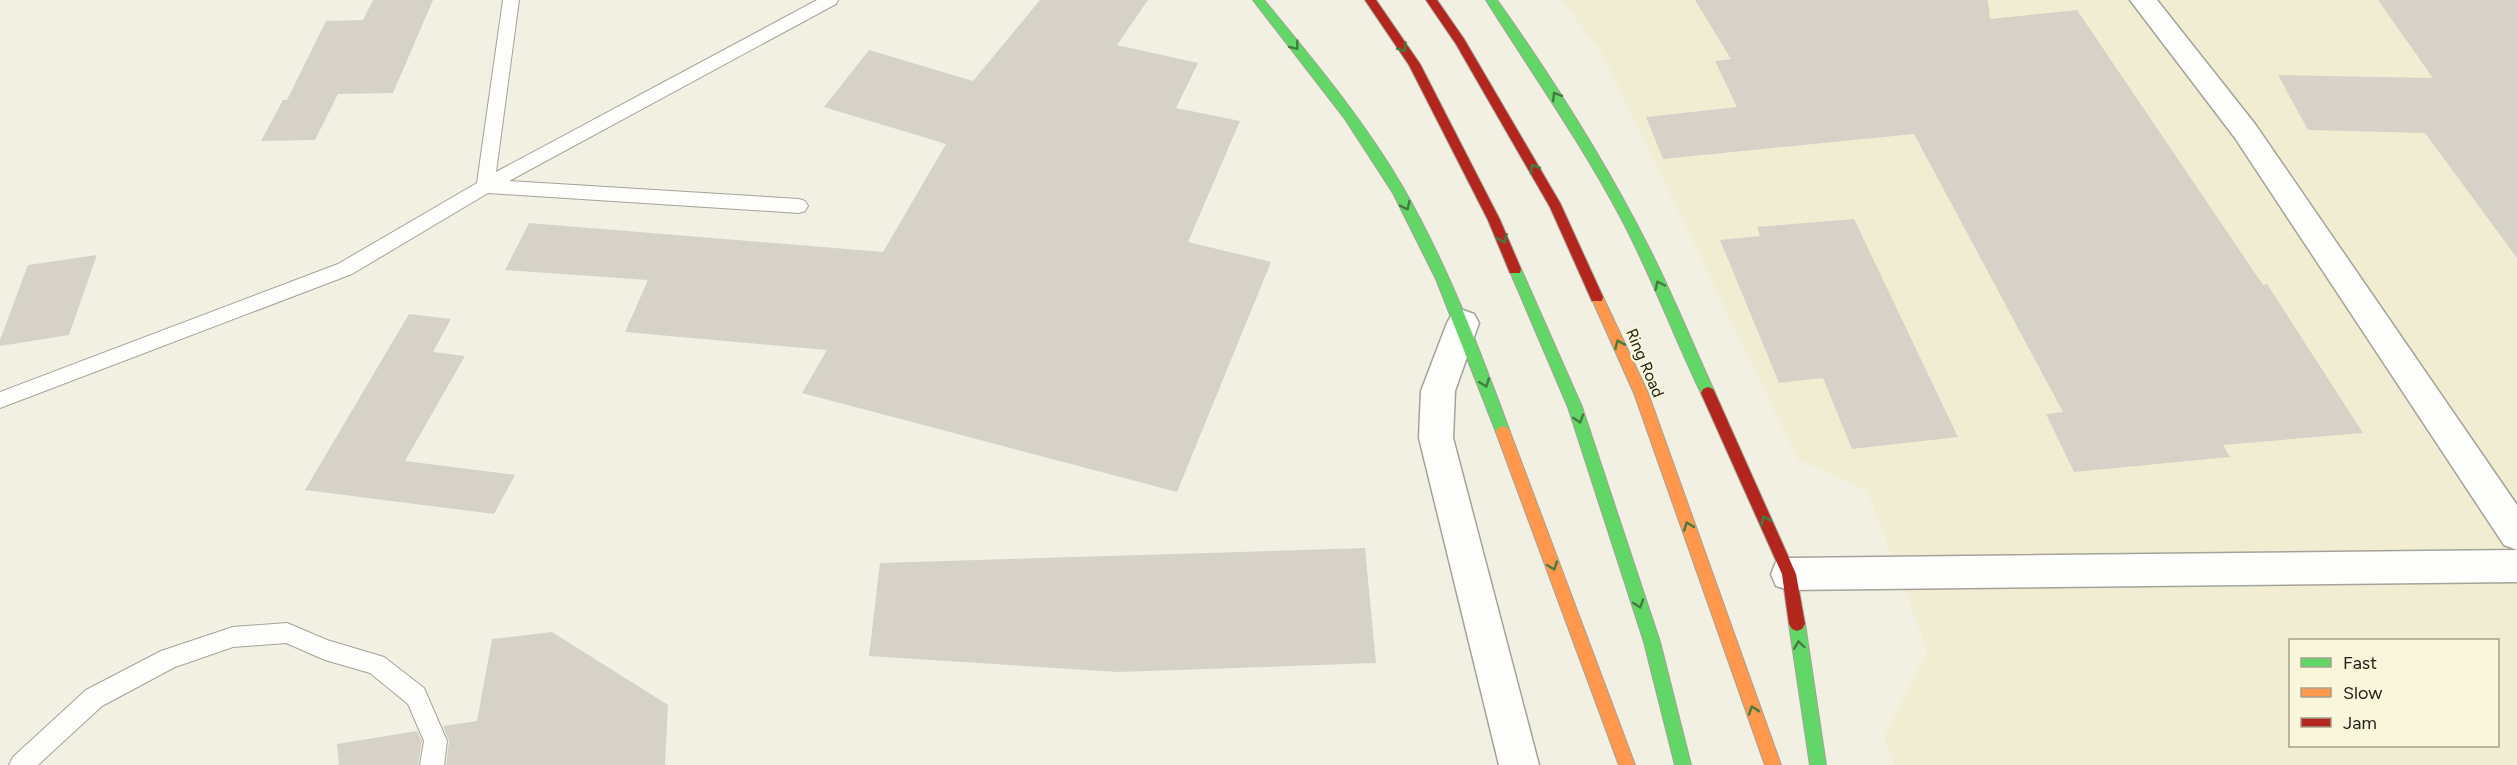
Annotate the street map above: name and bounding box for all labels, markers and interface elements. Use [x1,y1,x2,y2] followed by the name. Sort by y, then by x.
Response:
[1287,39,1298,50] one-way arrow
[1396,41,1407,52] one-way arrow
[1552,91,1563,102] one-way arrow
[1530,164,1542,174] one-way arrow
[1398,199,1410,210] one-way arrow
[1495,233,1507,244] one-way arrow
[1654,281,1666,292] one-way arrow
[1622,326,1668,400] street label: Ring Road
[1614,339,1626,350] one-way arrow
[1478,378,1491,388] one-way arrow
[1572,413,1584,424] one-way arrow
[1760,516,1772,527] one-way arrow
[1683,521,1696,532] one-way arrow
[1546,560,1559,571] one-way arrow
[1632,598,1645,609] one-way arrow
[2289,639,2499,747] legend
[1793,641,1805,650] one-way arrow
[2343,652,2377,674] text: Fast
[2343,682,2382,704] text: Slow
[1748,705,1761,716] one-way arrow
[2343,712,2377,734] text: Jam

